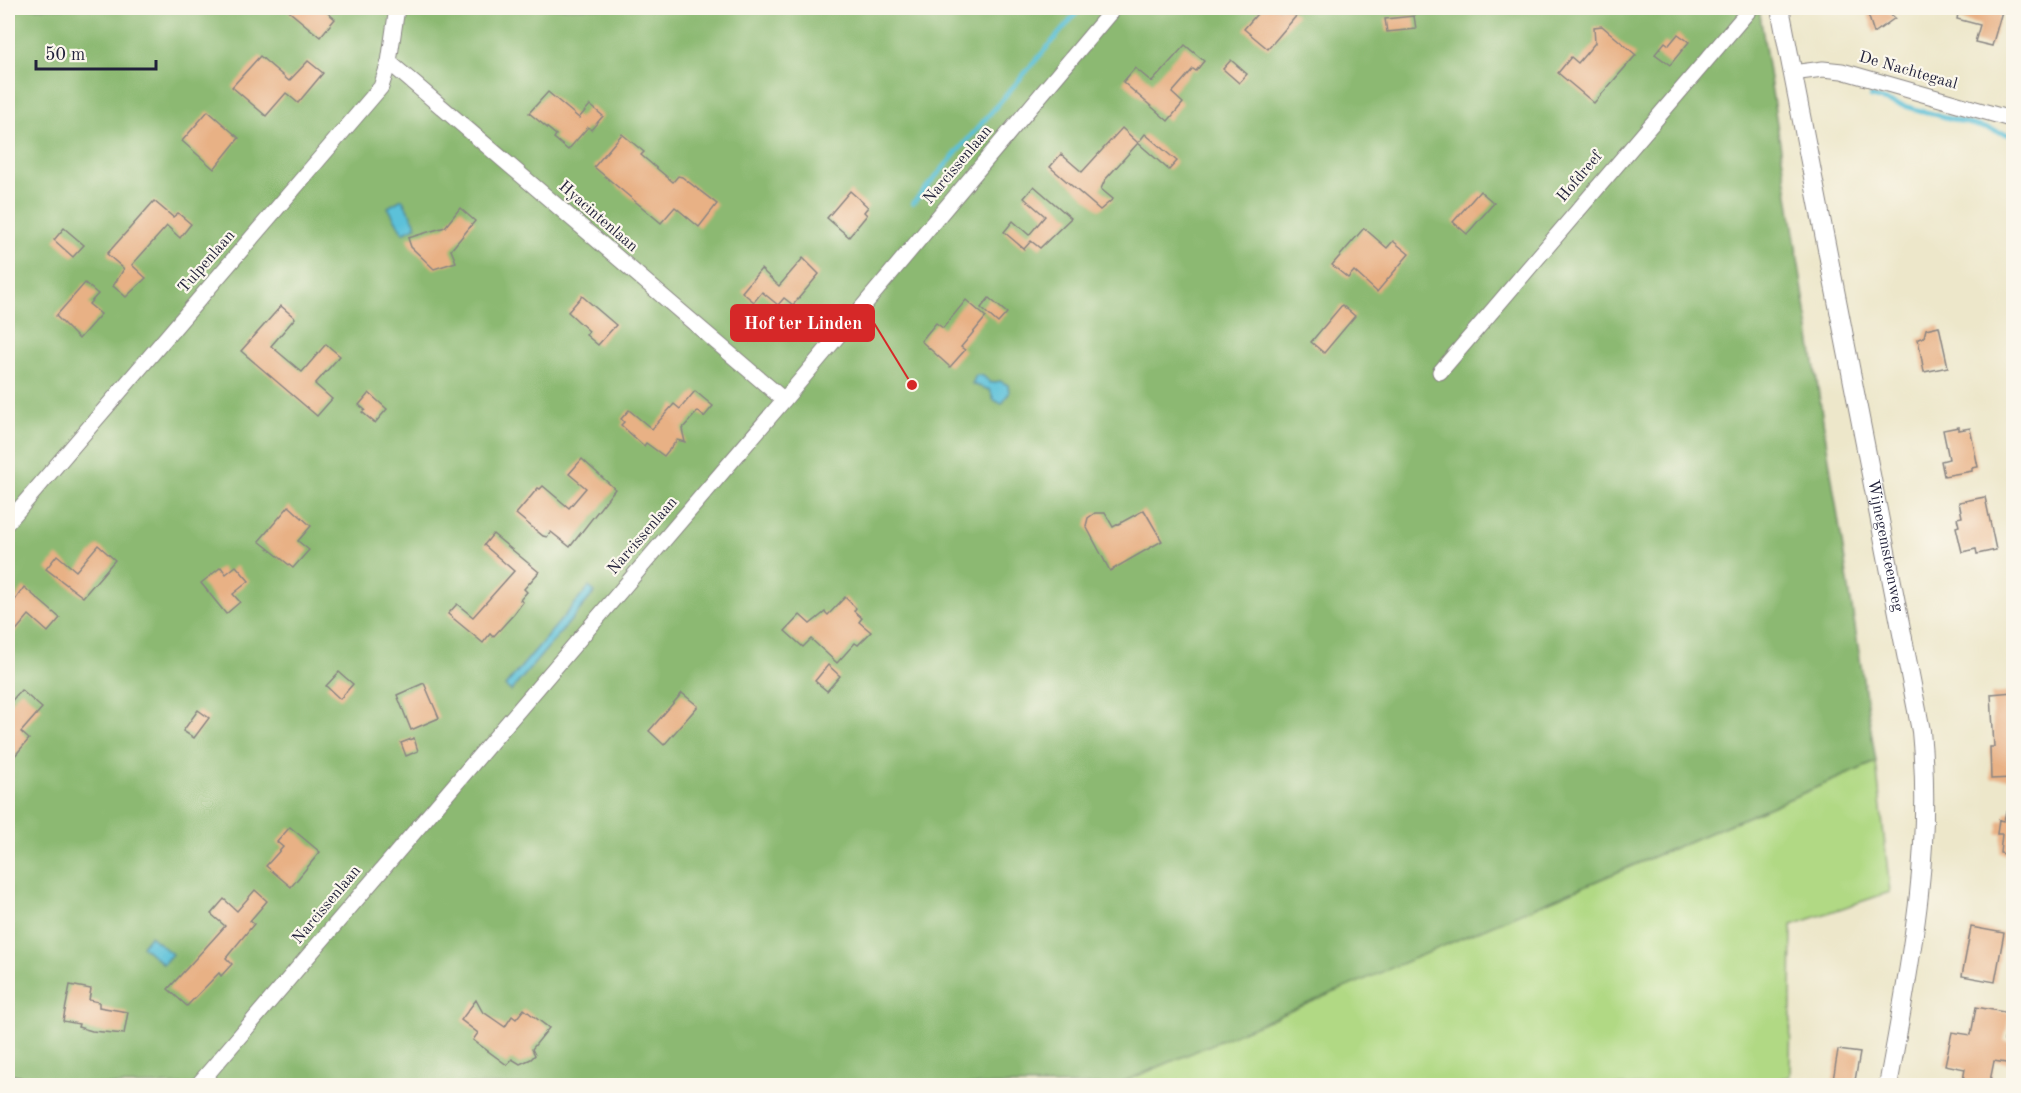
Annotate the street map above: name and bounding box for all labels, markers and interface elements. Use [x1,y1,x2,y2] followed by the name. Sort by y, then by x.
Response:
[36,33,156,71] scale bar
[45,46,85,64] text: 50 m
[1857,49,1959,93] street label: De Nachtegaal
[921,123,995,207] street label: Narcissenlaan
[1554,148,1606,205] street label: Hofdreef
[555,179,641,256] street label: Hyacintenlaan
[176,227,239,296] street label: Tulpenlaan
[731,305,874,341] callout: Hof ter Linden
[744,315,862,333] text: Hof ter Linden
[1864,478,1906,614] street label: Wijnegemsteenweg
[605,494,681,578] street label: Narcissenlaan
[290,863,364,947] street label: Narcissenlaan

